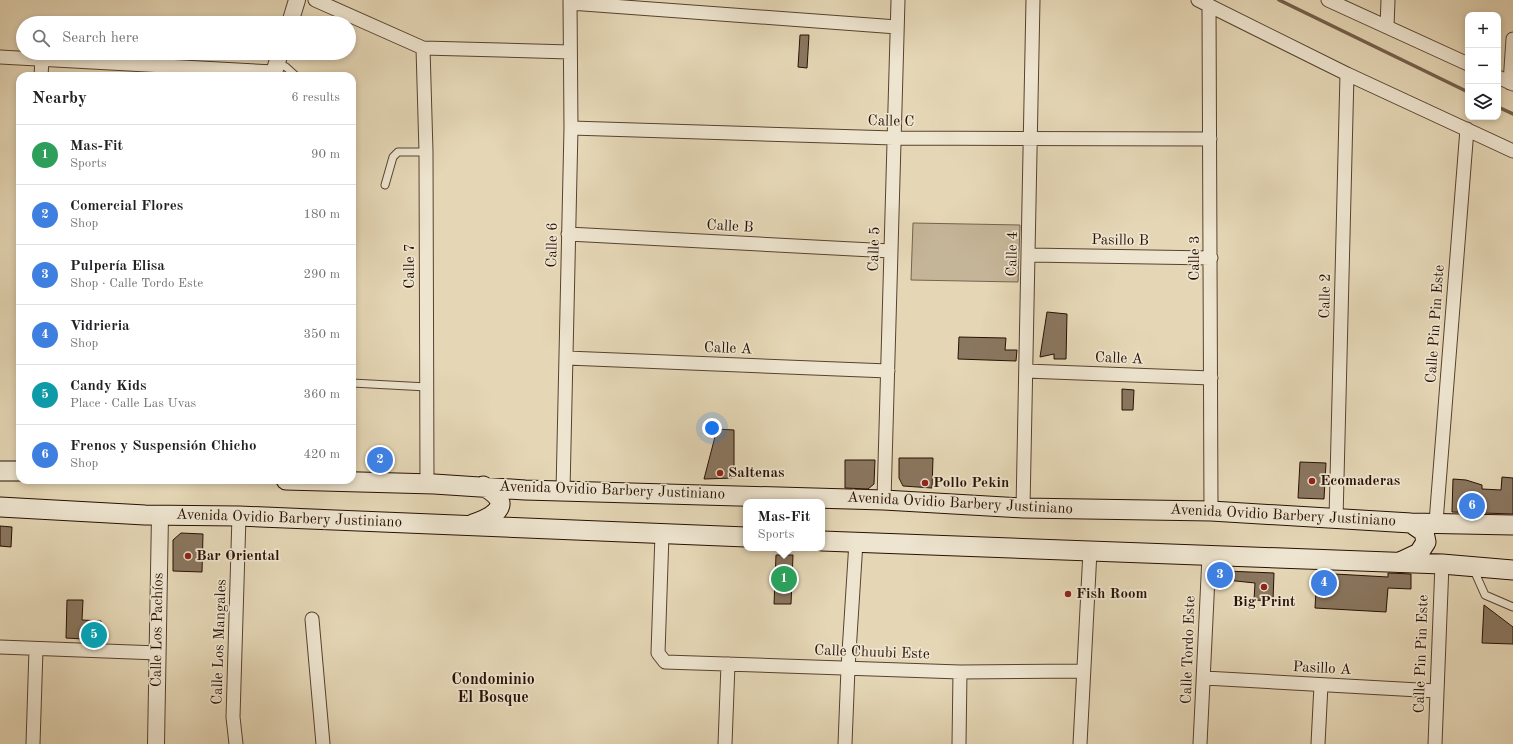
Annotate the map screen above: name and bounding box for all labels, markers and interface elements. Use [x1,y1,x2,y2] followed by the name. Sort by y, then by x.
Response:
[1465,12,1501,120] map controls
[1465,12,1501,48] button: +
[16,16,356,60] search box
[30,27,52,49] icon: search
[62,31,139,46] text: Search here
[1465,48,1501,84] button: −
[1465,84,1501,120] button: layers
[32,90,87,107] text: Nearby
[291,91,340,104] text: 6 results
[868,114,914,130] street label: Calle C
[70,139,123,154] text: Mas-Fit
[41,148,49,161] text: 1
[311,148,340,161] text: 90 m
[70,157,107,170] text: Sports
[70,199,183,214] text: Comercial Flores
[41,208,49,221] text: 2
[303,208,340,221] text: 180 m
[70,217,98,230] text: Shop
[706,218,754,236] street label: Calle B
[545,222,561,268] street label: Calle 6
[867,226,883,272] street label: Calle 5
[1005,231,1021,277] street label: Calle 4
[1091,233,1149,249] street label: Pasillo B
[1188,235,1203,281] street label: Calle 3
[403,243,418,289] street label: Calle 7
[70,259,165,274] text: Pulpería Elisa
[1424,264,1448,384] street label: Calle Pin Pin Este
[41,268,49,281] text: 3
[303,268,340,281] text: 290 m
[1318,273,1334,319] street label: Calle 2
[70,277,203,290] text: Shop · Calle Tordo Este
[70,319,130,334] text: Vidrieria
[41,328,49,341] text: 4
[303,328,340,341] text: 350 m
[70,337,98,350] text: Shop
[704,341,753,357] street label: Calle A
[1095,351,1144,367] street label: Calle A
[70,379,147,394] text: Candy Kids
[41,388,49,401] text: 5
[303,388,340,401] text: 360 m
[70,397,196,410] text: Place · Calle Las Uvas
[702,418,722,438] your location
[70,439,257,454] text: Frenos y Suspensión Chicho
[367,445,393,475] pin: 2
[41,448,49,461] text: 6
[303,448,340,461] text: 420 m
[70,457,98,470] text: Shop
[728,466,785,481] place label: Saltenas
[715,468,725,478] marker: Saltenas
[1320,474,1400,489] place label: Ecomaderas
[933,476,1009,491] place label: Pollo Pekin
[1307,476,1317,486] marker: Ecomaderas
[920,478,930,488] marker: Pollo Pekin
[499,480,725,502] street label: Avenida Ovidio Barbery Justiniano
[847,491,1073,517] street label: Avenida Ovidio Barbery Justiniano
[1459,491,1485,521] pin: 6
[743,499,825,551] popup
[1170,503,1396,529] street label: Avenida Ovidio Barbery Justiniano
[176,508,402,530] street label: Avenida Ovidio Barbery Justiniano
[758,510,810,525] text: Mas-Fit
[758,528,794,541] text: Sports
[196,549,280,564] place label: Bar Oriental
[183,551,193,561] marker: Bar Oriental
[1207,560,1233,590] pin: 3
[771,564,797,594] pin: 1
[1311,568,1337,598] pin: 4
[150,573,166,687] street label: Calle Los Pachíos
[210,579,230,705] street label: Calle Los Mangales
[1259,582,1269,592] marker: Big Print
[1076,587,1148,602] place label: Fish Room
[1063,589,1073,599] marker: Fish Room
[1412,594,1432,714] street label: Calle Pin Pin Este
[1180,595,1198,704] street label: Calle Tordo Este
[1233,595,1296,610] place label: Big Print
[81,620,107,650] pin: 5
[814,643,930,663] street label: Calle Chuubi Este
[1292,660,1352,678] street label: Pasillo A
[451,672,535,706] district label: Condominio El Bosque

